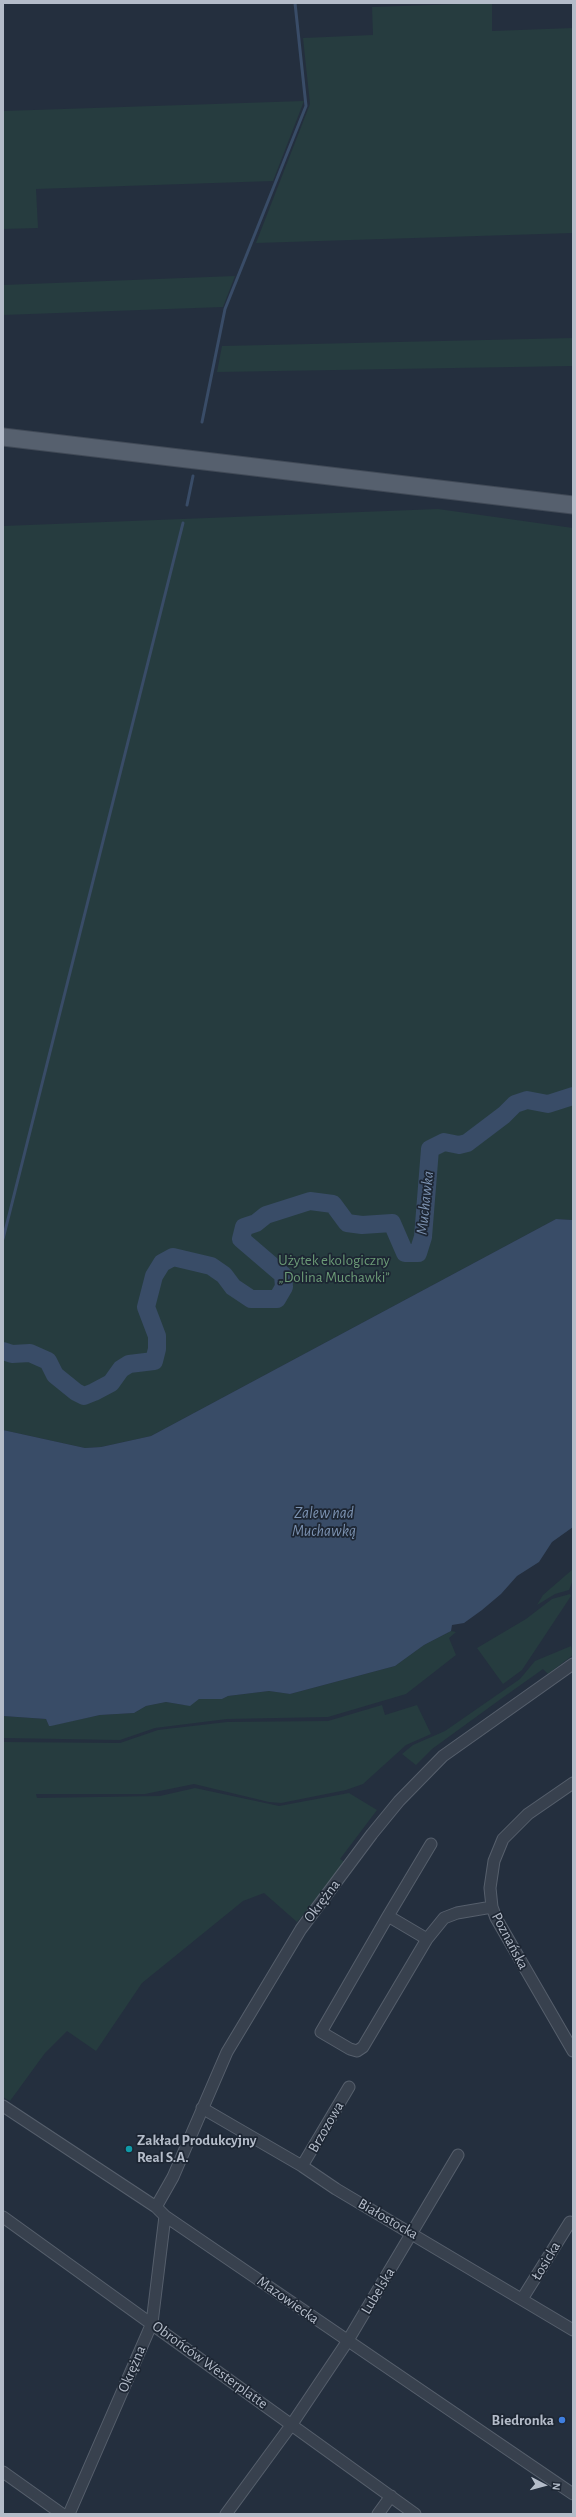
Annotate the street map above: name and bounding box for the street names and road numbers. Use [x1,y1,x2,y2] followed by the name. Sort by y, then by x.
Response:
[300,1876,344,1926] street label: Okrężna
[488,1909,532,1973] street label: Poznańska
[304,2098,348,2156] street label: Brzozowa
[355,2195,421,2243] street label: Białostocka
[527,2238,565,2284] street label: Łosicka
[357,2264,399,2318] street label: Lubelska
[253,2272,323,2328] street label: Mazowiecka
[149,2317,271,2413] street label: Obrońców Westerplatte
[114,2343,150,2395] street label: Okrężna

